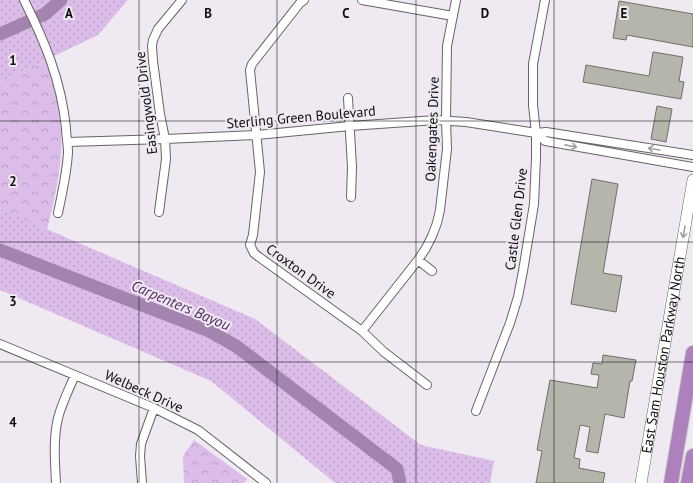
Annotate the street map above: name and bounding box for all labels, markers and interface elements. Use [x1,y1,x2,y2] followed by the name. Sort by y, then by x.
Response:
[65,5,73,22] text: A
[204,5,212,22] text: B
[342,5,350,22] text: C
[481,5,489,22] text: D
[621,5,628,22] text: E
[131,50,161,156] street label: Easingwold Drive
[9,52,17,69] text: 1
[421,76,443,182] street label: Oakengates Drive
[226,102,376,132] street label: Sterling Green Boulevard
[564,142,577,150] one-way arrow
[648,145,661,153] one-way arrow
[501,167,531,271] street label: Castle Glen Drive
[9,173,17,190] text: 2
[680,225,688,238] one-way arrow
[263,240,339,302] street label: Croxton Drive
[637,255,689,455] street label: East Sam Houston Parkway North
[129,276,234,335] water label: Carpenters Bayou
[9,293,17,310] text: 3
[102,366,186,416] street label: Welbeck Drive
[9,414,17,431] text: 4

